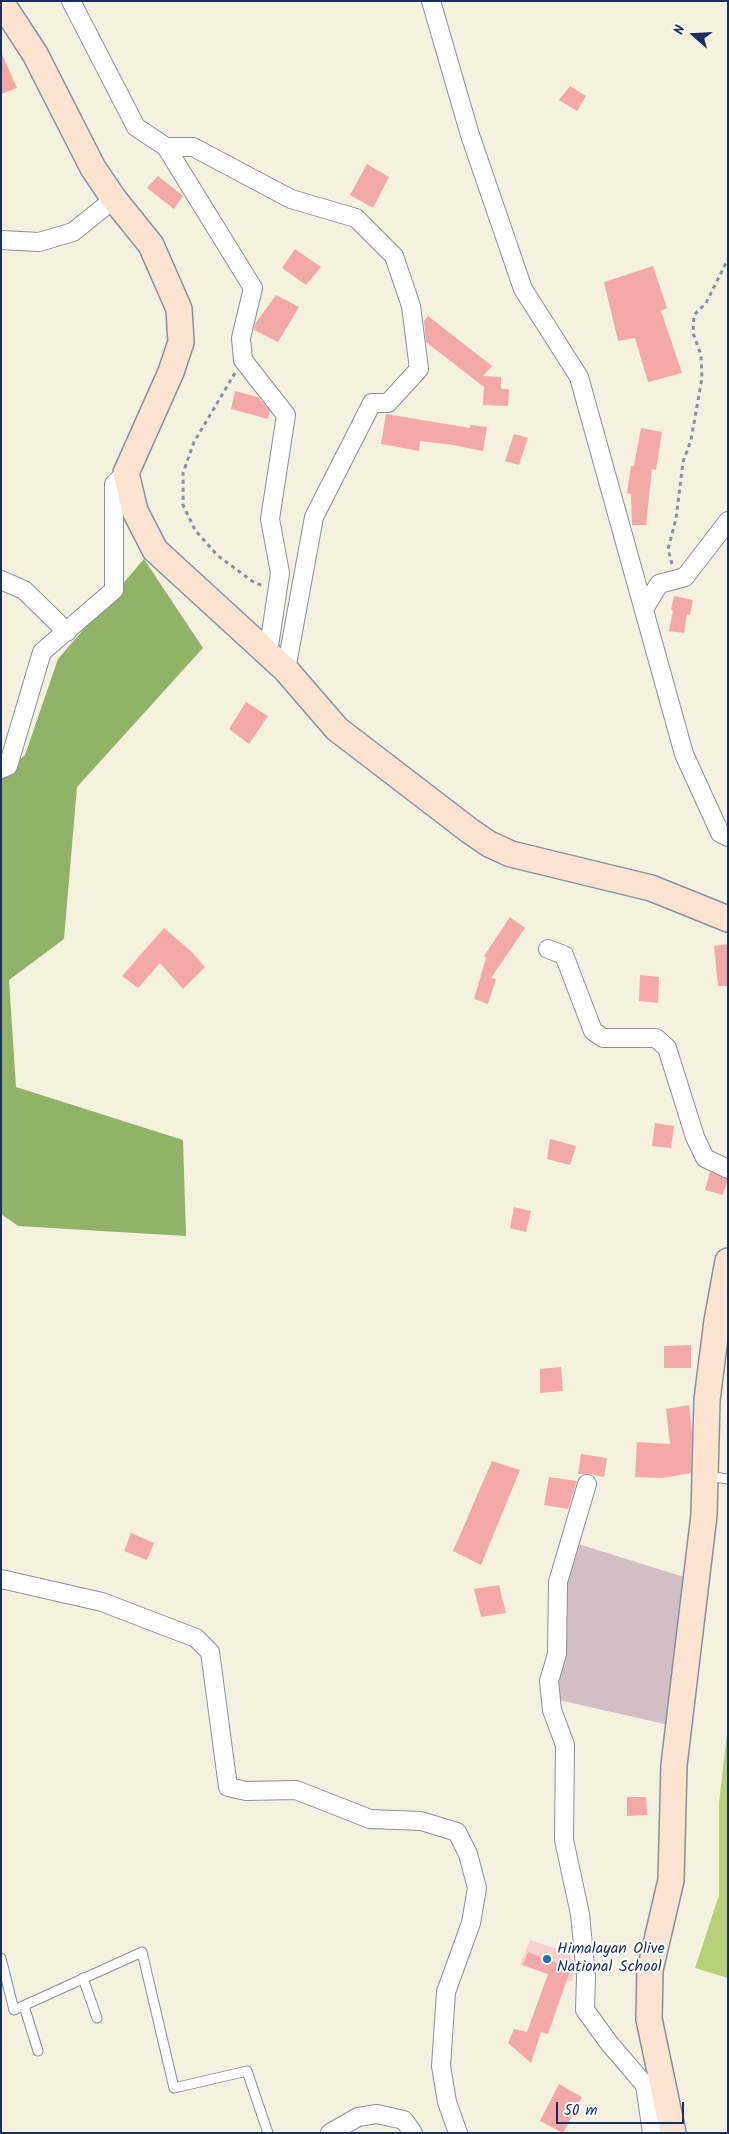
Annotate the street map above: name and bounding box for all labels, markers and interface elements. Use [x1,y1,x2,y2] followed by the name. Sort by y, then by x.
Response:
[669,10,719,60] north arrow
[668,22,692,38] text: N
[557,1940,665,1978] place label: Himalayan Olive National School
[541,1953,553,1965] marker: Himalayan Olive National School
[559,2092,686,2124] scale bar
[564,2099,598,2123] text: 50 m

